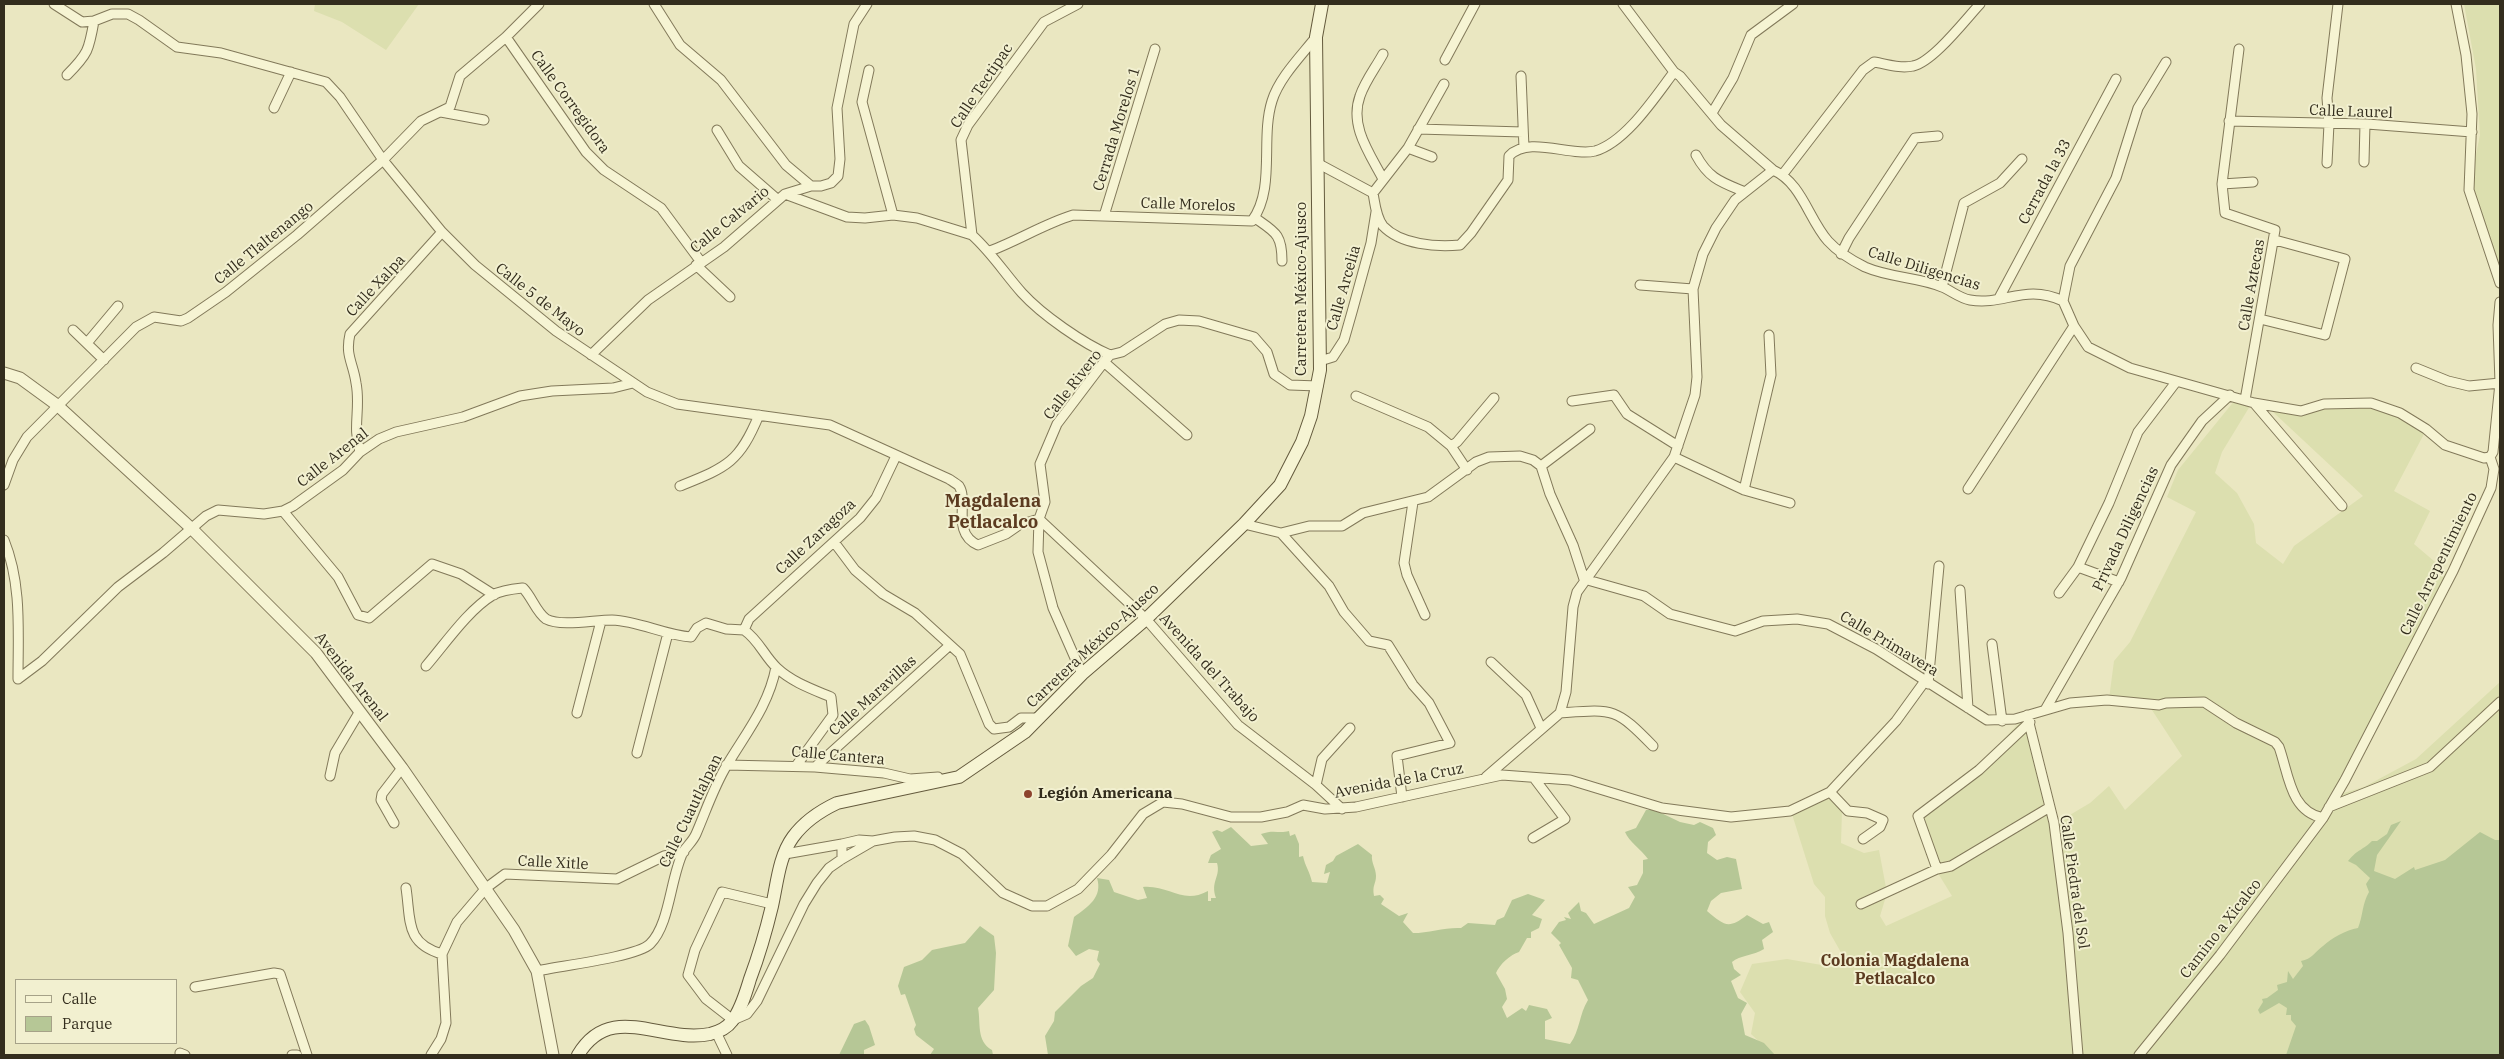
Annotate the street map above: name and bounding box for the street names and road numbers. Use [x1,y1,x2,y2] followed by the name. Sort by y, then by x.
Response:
[947,40,1017,132] street label: Calle Tectipac
[527,47,613,157] street label: Calle Corregidora
[1090,65,1144,193] street label: Cerrada Morelos 1
[2309,102,2393,122] street label: Calle Laurel
[2015,136,2075,228] street label: Cerrada la 33
[687,183,773,257] street label: Calle Calvario
[1140,194,1236,216] street label: Calle Morelos
[211,197,317,289] street label: Calle Tlaltenango
[1293,202,1311,376] street label: Carretera México-Ajusco
[2235,238,2269,332] street label: Calle Aztecas
[1323,243,1365,333] street label: Calle Arcelia
[1866,243,1982,295] street label: Calle Diligencias
[343,251,409,321] street label: Calle Xalpa
[492,259,588,341] street label: Calle 5 de Mayo
[1040,346,1106,424] street label: Calle Rivero
[294,425,372,491] street label: Calle Arenal
[2089,464,2163,594] street label: Privada Diligencias
[2396,489,2482,639] street label: Calle Arrepentimiento
[772,495,860,579] street label: Calle Zaragoza
[1023,580,1163,712] street label: Carretera México-Ajusco
[1836,607,1942,681] street label: Calle Primavera
[1155,610,1263,726] street label: Avenida del Trabajo
[311,629,391,725] street label: Avenida Arenal
[826,652,920,740] street label: Calle Maravillas
[790,743,886,769] street label: Calle Cantera
[656,751,726,871] street label: Calle Cuautlalpan
[1333,760,1465,802] street label: Avenida de la Cruz
[2056,814,2092,950] street label: Calle Piedra del Sol
[517,852,589,874] street label: Calle Xitle
[2177,876,2265,982] street label: Camino a Xicalco

